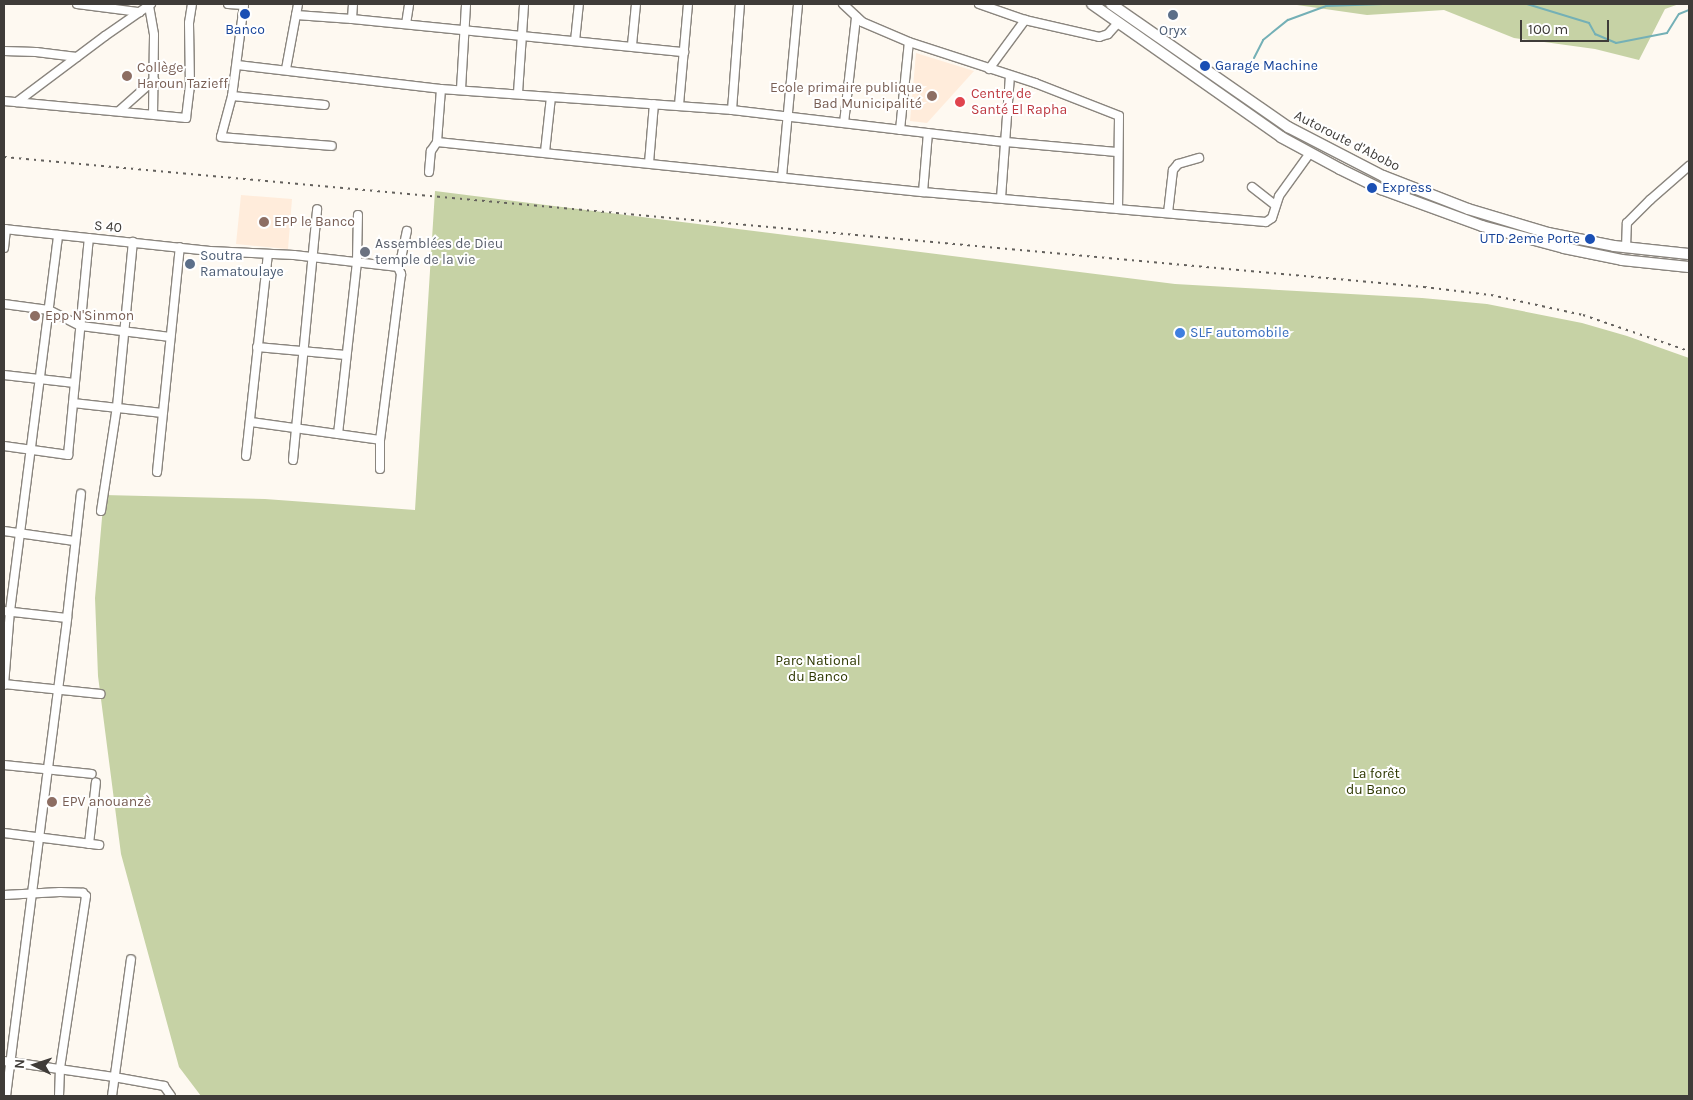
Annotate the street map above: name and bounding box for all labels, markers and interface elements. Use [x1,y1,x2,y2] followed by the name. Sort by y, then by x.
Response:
[239,8,251,20] marker: Banco
[1167,9,1179,21] marker: Oryx
[1523,10,1612,42] scale bar
[1528,20,1568,38] text: 100 m
[225,22,265,38] place label: Banco
[1159,23,1187,39] place label: Oryx
[1215,58,1318,74] place label: Garage Machine
[137,60,228,92] place label: Collège Haroun Tazieff
[1199,60,1211,72] marker: Garage Machine
[121,70,133,82] marker: Collège Haroun Tazieff
[770,80,922,112] place label: Ecole primaire publique Bad Municipalité
[971,86,1067,118] place label: Centre de Santé El Rapha
[926,90,938,102] marker: Ecole primaire publique Bad Municipalité
[953,95,967,109] marker: Centre de Santé El Rapha
[1291,107,1403,175] street label: Autoroute d'Abobo
[1382,180,1432,196] place label: Express
[1366,182,1378,194] marker: Express
[274,214,355,230] place label: EPP le Banco
[258,216,270,228] marker: EPP le Banco
[93,217,123,237] street label: S 40
[1479,231,1580,247] place label: UTD 2eme Porte
[1584,233,1596,245] marker: UTD 2eme Porte
[375,236,503,268] place label: Assemblées de Dieu temple de la vie
[359,246,371,258] marker: Assemblées de Dieu temple de la vie
[200,248,284,280] place label: Soutra Ramatoulaye
[184,258,196,270] marker: Soutra Ramatoulaye
[45,308,134,324] place label: Epp N'Sinmon
[29,310,41,322] marker: Epp N'Sinmon
[1190,325,1289,341] place label: SLF automobile
[1174,327,1186,339] marker: SLF automobile
[775,653,861,686] park label: Parc National du Banco
[1346,766,1406,799] park label: La forêt du Banco
[62,794,151,810] place label: EPV anouanzè
[46,796,58,808] marker: EPV anouanzè
[10,1040,60,1090] north arrow
[11,1058,28,1070] text: N

